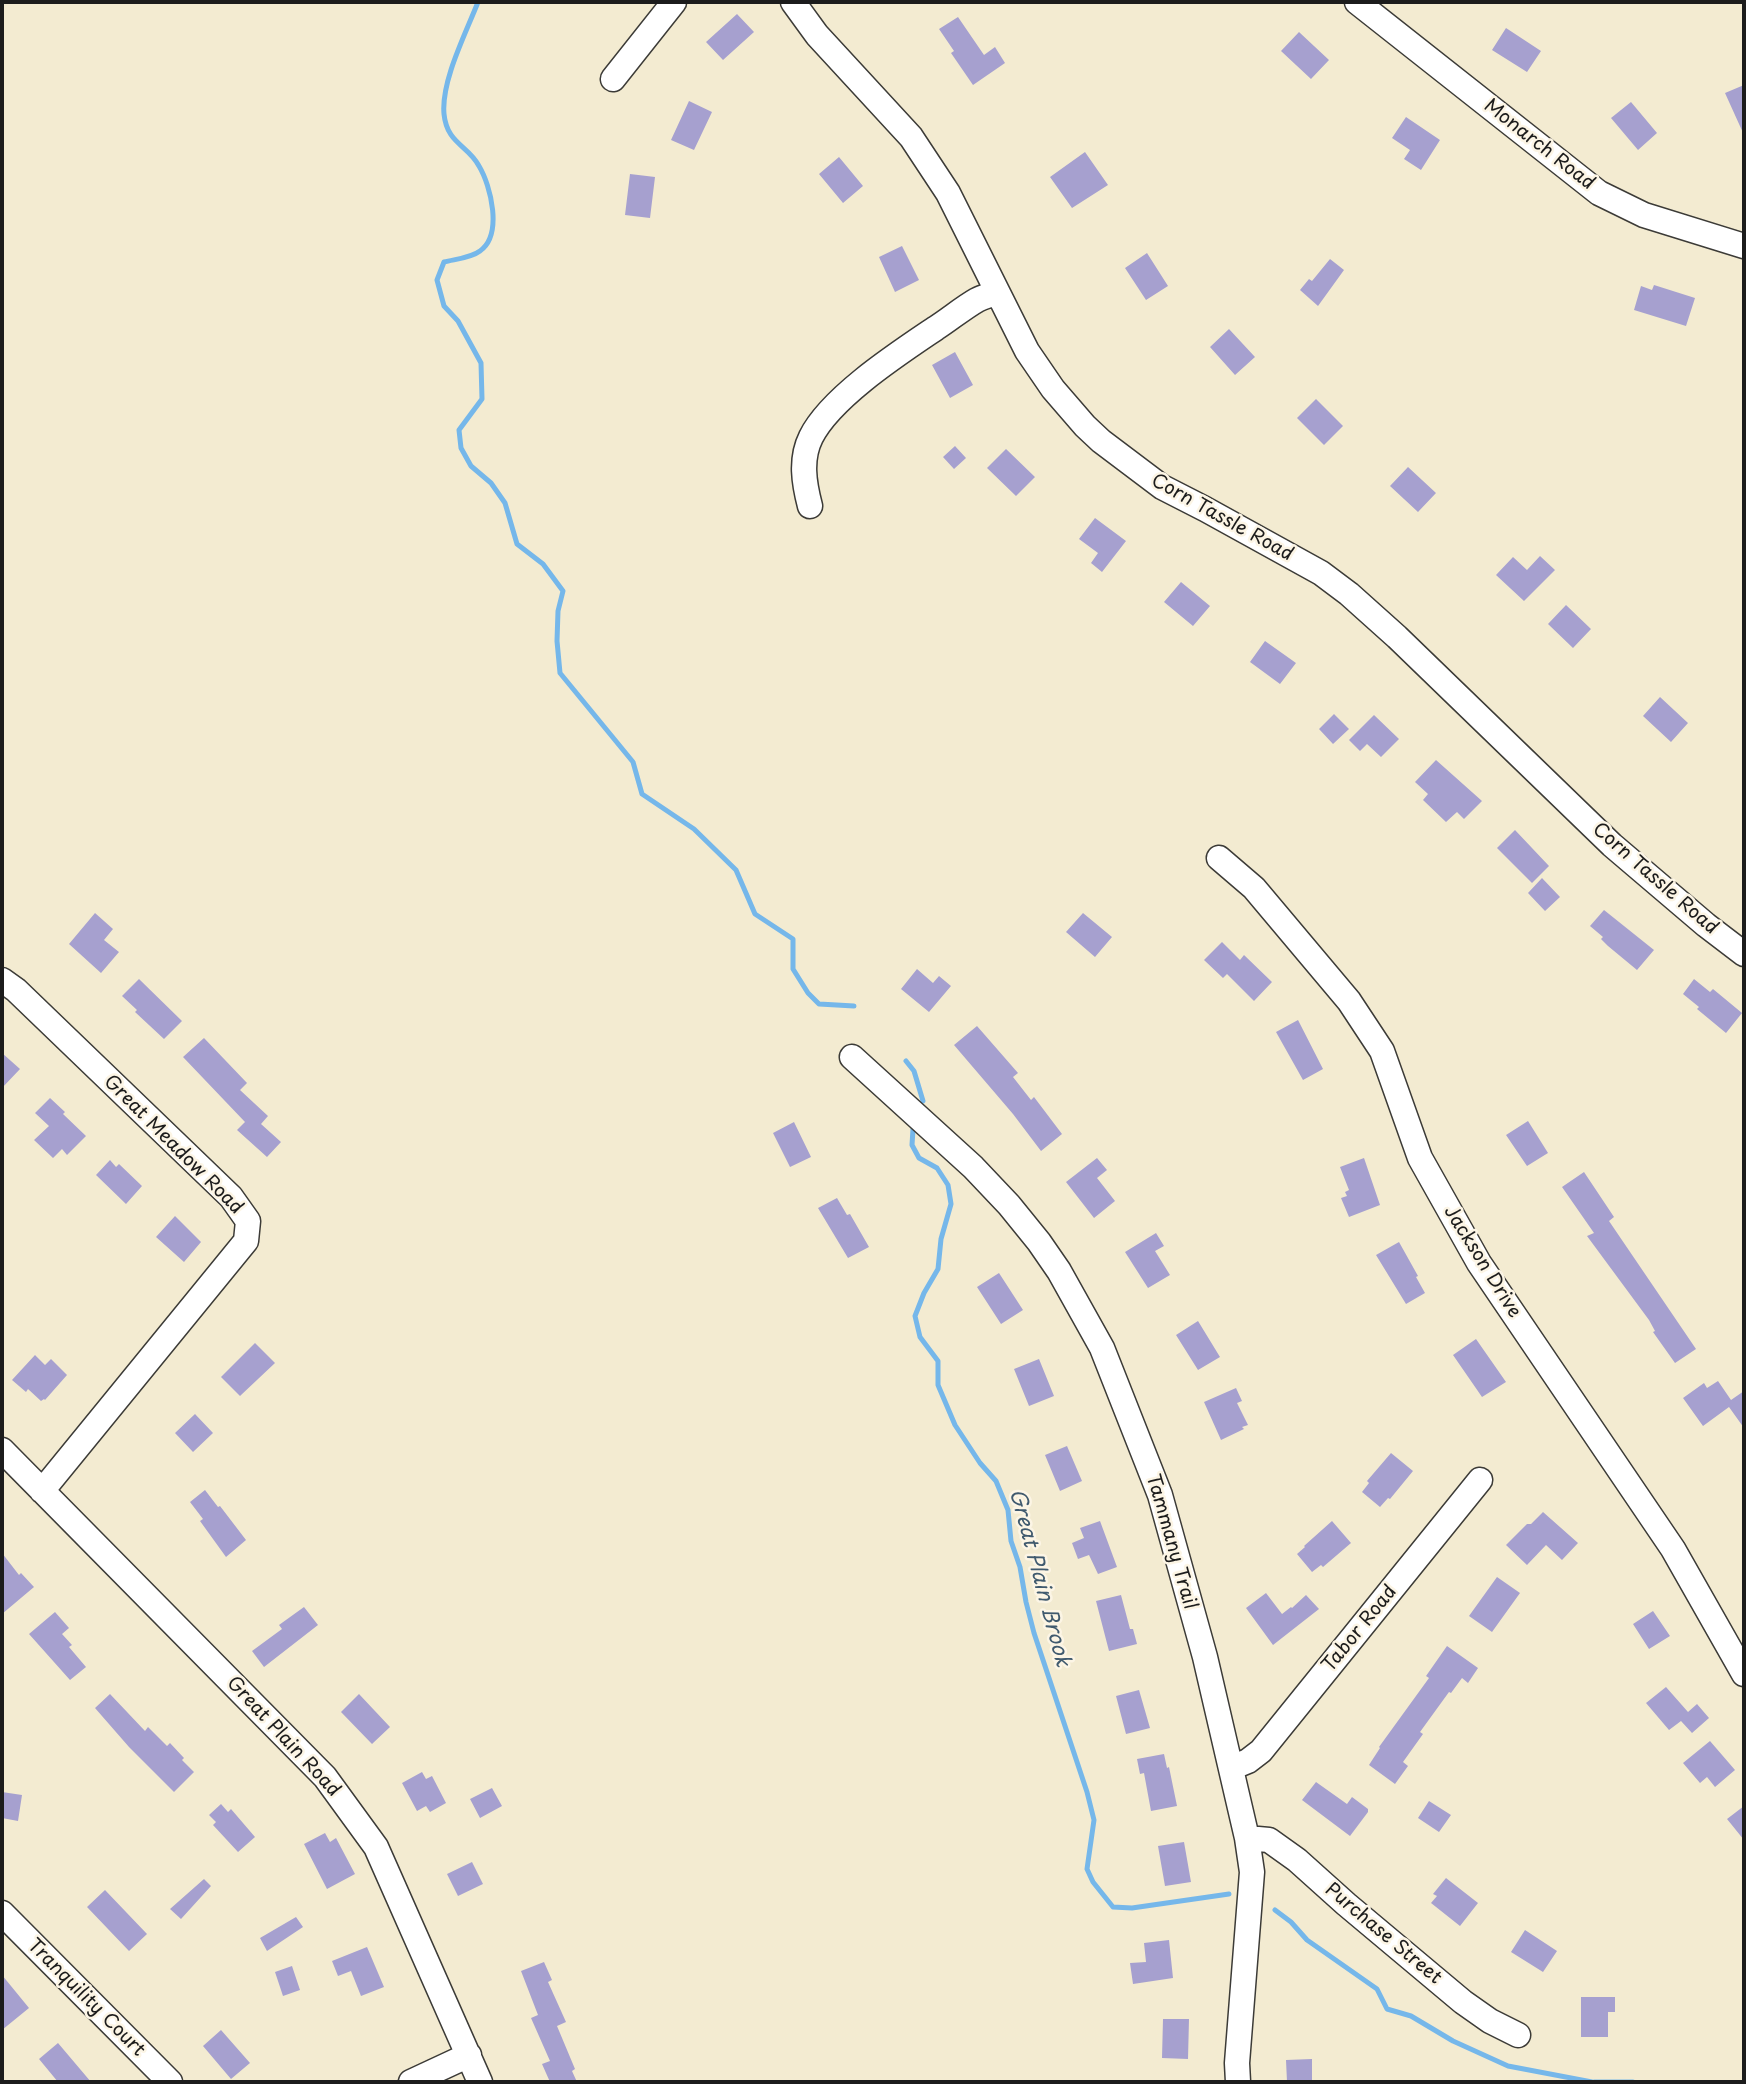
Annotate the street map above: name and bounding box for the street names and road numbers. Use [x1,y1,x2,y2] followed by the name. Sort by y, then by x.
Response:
[1479,95,1599,195] street label: Monarch Road
[1147,470,1297,566] street label: Corn Tassle Road
[1588,818,1722,940] street label: Corn Tassle Road
[99,1071,247,1219] street label: Great Meadow Road
[1438,1202,1526,1322] street label: Jackson Drive
[1141,1472,1201,1612] street label: Tammany Trail
[1318,1581,1402,1677] street label: Tabor Road
[221,1672,345,1802] street label: Great Plain Road
[1320,1879,1446,1989] street label: Purchase Street
[22,1934,150,2062] street label: Tranquility Court

